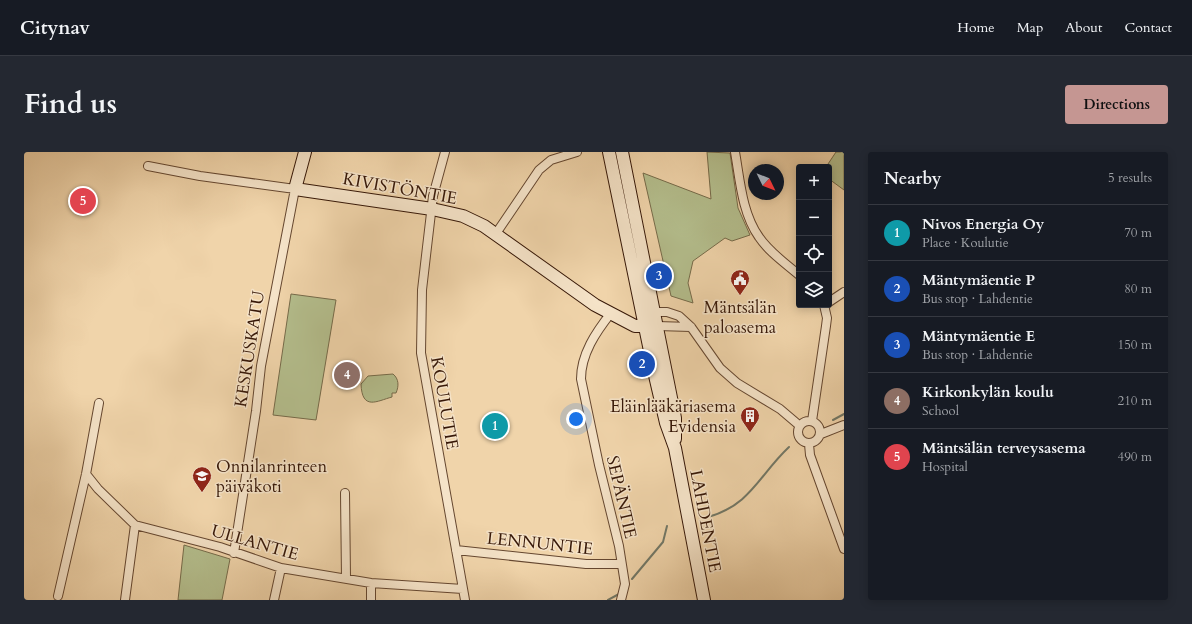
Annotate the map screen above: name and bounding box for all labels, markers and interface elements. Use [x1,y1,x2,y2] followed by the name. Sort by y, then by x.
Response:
[20,15,90,41] text: Citynav
[957,18,995,37] text: Home
[1017,18,1043,37] text: Map
[1065,18,1102,37] text: About
[1124,18,1172,37] text: Contact
[24,85,117,123] text: Find us
[1065,85,1168,124] button: Directions
[748,164,784,200] north arrow
[796,164,832,308] map controls
[796,164,832,200] button: +
[341,167,459,210] street label: KIVISTÖNTIE
[884,167,941,190] text: Nearby
[1108,169,1152,187] text: 5 results
[70,186,96,216] pin: 5
[796,200,832,236] button: −
[922,214,1044,234] text: Nivos Energia Oy
[894,224,900,242] text: 1
[1124,224,1152,242] text: 70 m
[922,234,1009,252] text: Place · Koulutie
[796,236,832,272] button: locate
[646,261,672,291] pin: 3
[729,268,751,296] public building icon: Mäntsälän paloasema
[922,270,1035,290] text: Mäntymäentie P
[796,272,832,308] button: layers
[894,280,900,298] text: 2
[1124,280,1152,298] text: 80 m
[229,289,270,409] street label: KESKUSKATU
[922,290,1033,308] text: Bus stop · Lahdentie
[703,296,777,339] place label: Mäntsälän paloasema
[922,326,1035,346] text: Mäntymäentie E
[894,336,900,354] text: 3
[1118,336,1152,354] text: 150 m
[922,346,1033,364] text: Bus stop · Lahdentie
[629,349,655,379] pin: 2
[425,355,464,451] street label: KOULUTIE
[334,360,360,390] pin: 4
[922,382,1054,402] text: Kirkonkylän koulu
[894,392,900,410] text: 4
[1118,392,1152,410] text: 210 m
[610,395,737,438] place label: Eläinlääkäriasema Evidensia
[922,402,959,420] text: School
[739,405,761,433] building icon: Eläinlääkäriasema Evidensia
[566,409,586,429] your location
[482,411,508,441] pin: 1
[922,438,1086,458] text: Mäntsälän terveysasema
[894,448,900,466] text: 5
[1118,448,1152,466] text: 490 m
[601,453,642,541] street label: SEPÄNTIE
[216,455,328,498] place label: Onnilanrinteen päiväkoti
[922,458,968,476] text: Hospital
[191,465,213,493] school or university icon: Onnilanrinteen päiväkoti
[684,468,727,574] street label: LAHDENTIE
[209,519,301,566] street label: ULLANTIE
[486,526,594,561] street label: LENNUNTIE

